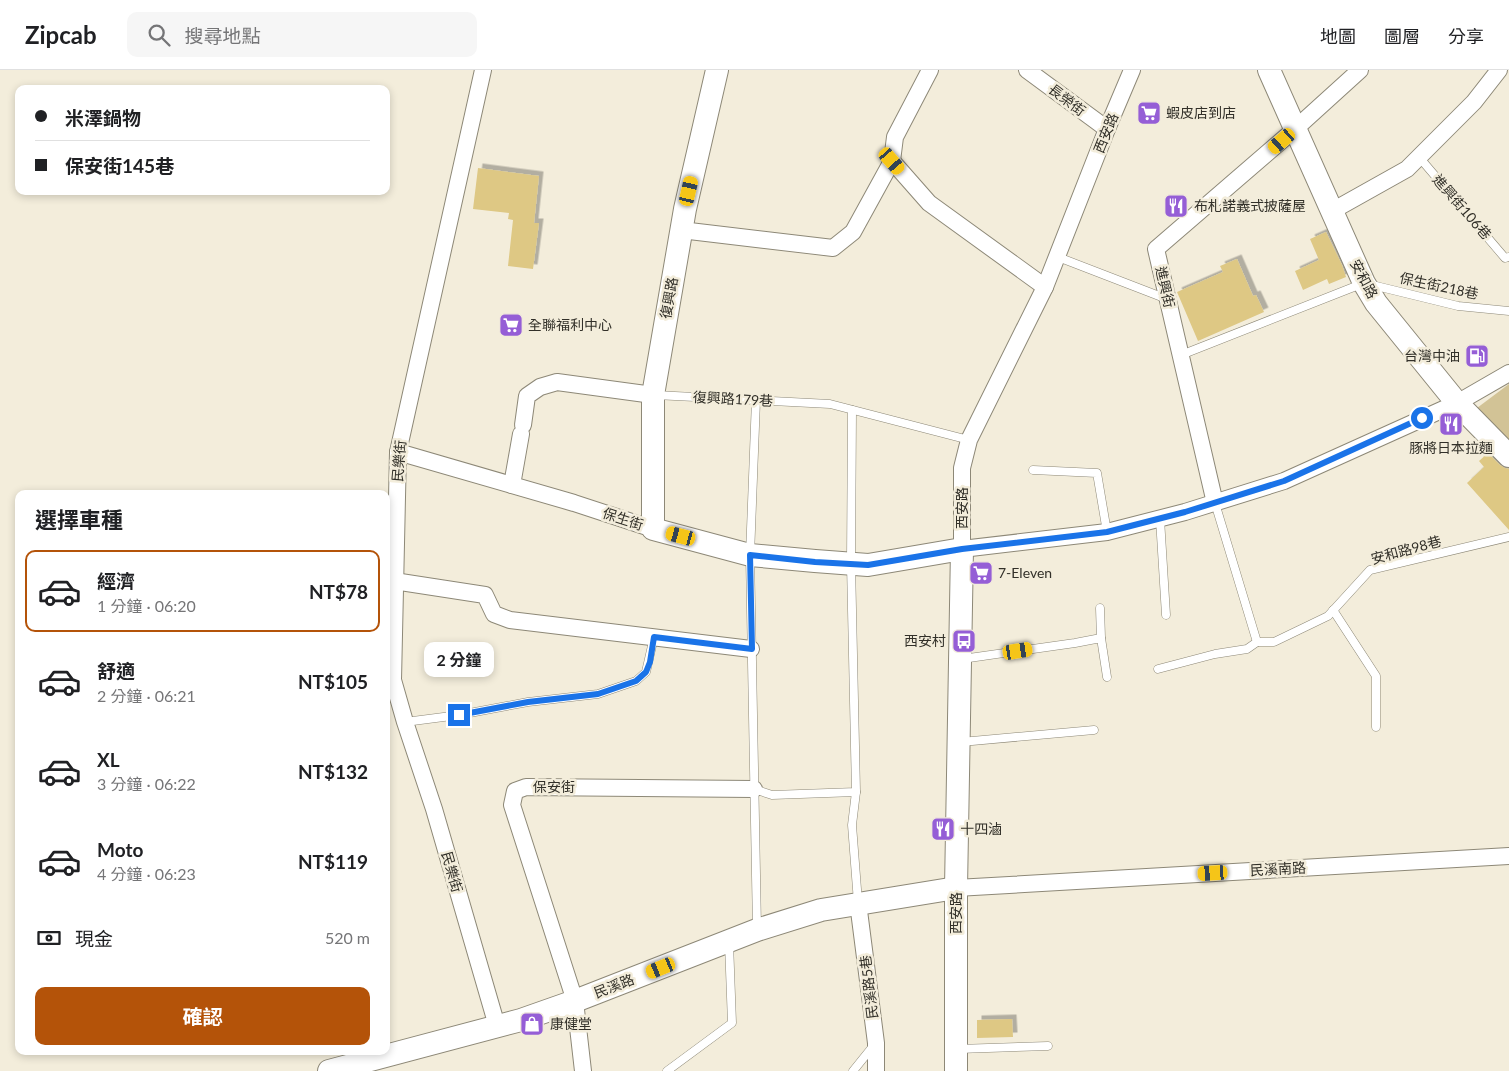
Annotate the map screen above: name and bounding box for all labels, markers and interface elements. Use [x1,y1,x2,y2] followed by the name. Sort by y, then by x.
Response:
[127,12,477,57] search box
[25,20,97,49] text: Zipcab
[145,21,173,49] icon: search
[185,24,261,47] text: 搜尋地點
[1320,25,1356,47] text: 地圖
[1384,25,1420,47] text: 圖層
[1448,25,1484,47] text: 分享
[1045,80,1089,119] street label: 長榮街
[1136,100,1162,126] supermarket icon: 蝦皮店到店
[1166,104,1236,121] place label: 蝦皮店到店
[65,106,141,129] text: 米澤鍋物
[1090,110,1121,155] street label: 西安路
[1265,125,1298,157] car
[876,145,907,177] car
[65,154,174,177] text: 保安街145巷
[1430,171,1495,243] street label: 進興街106巷
[678,175,699,207] car
[1163,193,1189,219] restaurant icon: 布札諾義式披薩屋
[1194,197,1306,214] place label: 布札諾義式披薩屋
[1347,256,1382,301] street label: 安和路
[1152,265,1178,309] street label: 進興街
[1398,269,1480,302] street label: 保生街218巷
[656,276,681,320] street label: 復興路
[498,312,524,338] supermarket icon: 全聯福利中心
[528,316,612,333] place label: 全聯福利中心
[1464,343,1490,369] fuel station icon: 台灣中油
[1404,347,1460,364] place label: 台灣中油
[692,388,774,409] street label: 復興路179巷
[1411,407,1433,429] route start
[1438,411,1464,437] restaurant icon: 豚將日本拉麵
[388,439,409,483] street label: 民樂街
[1409,439,1493,456] place label: 豚將日本拉麵
[953,487,970,529] street label: 西安路
[601,504,646,533] street label: 保生街
[35,506,123,533] text: 選擇車種
[664,525,697,547] car
[1369,532,1443,567] street label: 安和路98巷
[968,560,994,586] supermarket icon: 7-Eleven
[998,564,1052,581] place label: 7-Eleven
[37,569,82,614] icon: car
[97,569,135,592] text: 經濟
[309,580,368,603] text: NT$78
[97,596,196,615] text: 1 分鐘 · 06:20
[951,628,977,654] bus stop icon: 西安村
[904,632,946,649] place label: 西安村
[1002,641,1033,661] car
[424,642,494,678] callout: 2 分鐘
[436,650,482,669] text: 2 分鐘
[37,659,82,704] icon: car
[97,659,135,682] text: 舒適
[298,670,368,693] text: NT$105
[97,686,196,705] text: 2 分鐘 · 06:21
[448,704,470,726] route end
[97,748,120,771] text: XL
[37,749,82,794] icon: car
[298,760,368,783] text: NT$132
[97,774,196,793] text: 3 分鐘 · 06:22
[533,778,575,795] street label: 保安街
[930,816,956,842] restaurant icon: 十四滷
[960,820,1002,837] place label: 十四滷
[97,838,143,861] text: Moto
[37,839,82,884] icon: car
[439,849,466,894] street label: 民樂街
[298,850,368,873] text: NT$119
[1250,859,1306,878] street label: 民溪南路
[97,864,196,883] text: 4 分鐘 · 06:23
[1197,865,1228,881] car
[947,892,964,934] street label: 西安路
[35,924,63,952] icon: cash
[75,927,113,950] text: 現金
[325,928,370,947] text: 520 m
[856,954,881,1020] street label: 民溪路5巷
[644,955,677,981] car
[591,970,636,1001] street label: 民溪路
[35,987,370,1045] button: 確認
[519,1011,545,1037] shop icon: 康健堂
[550,1015,592,1032] place label: 康健堂

